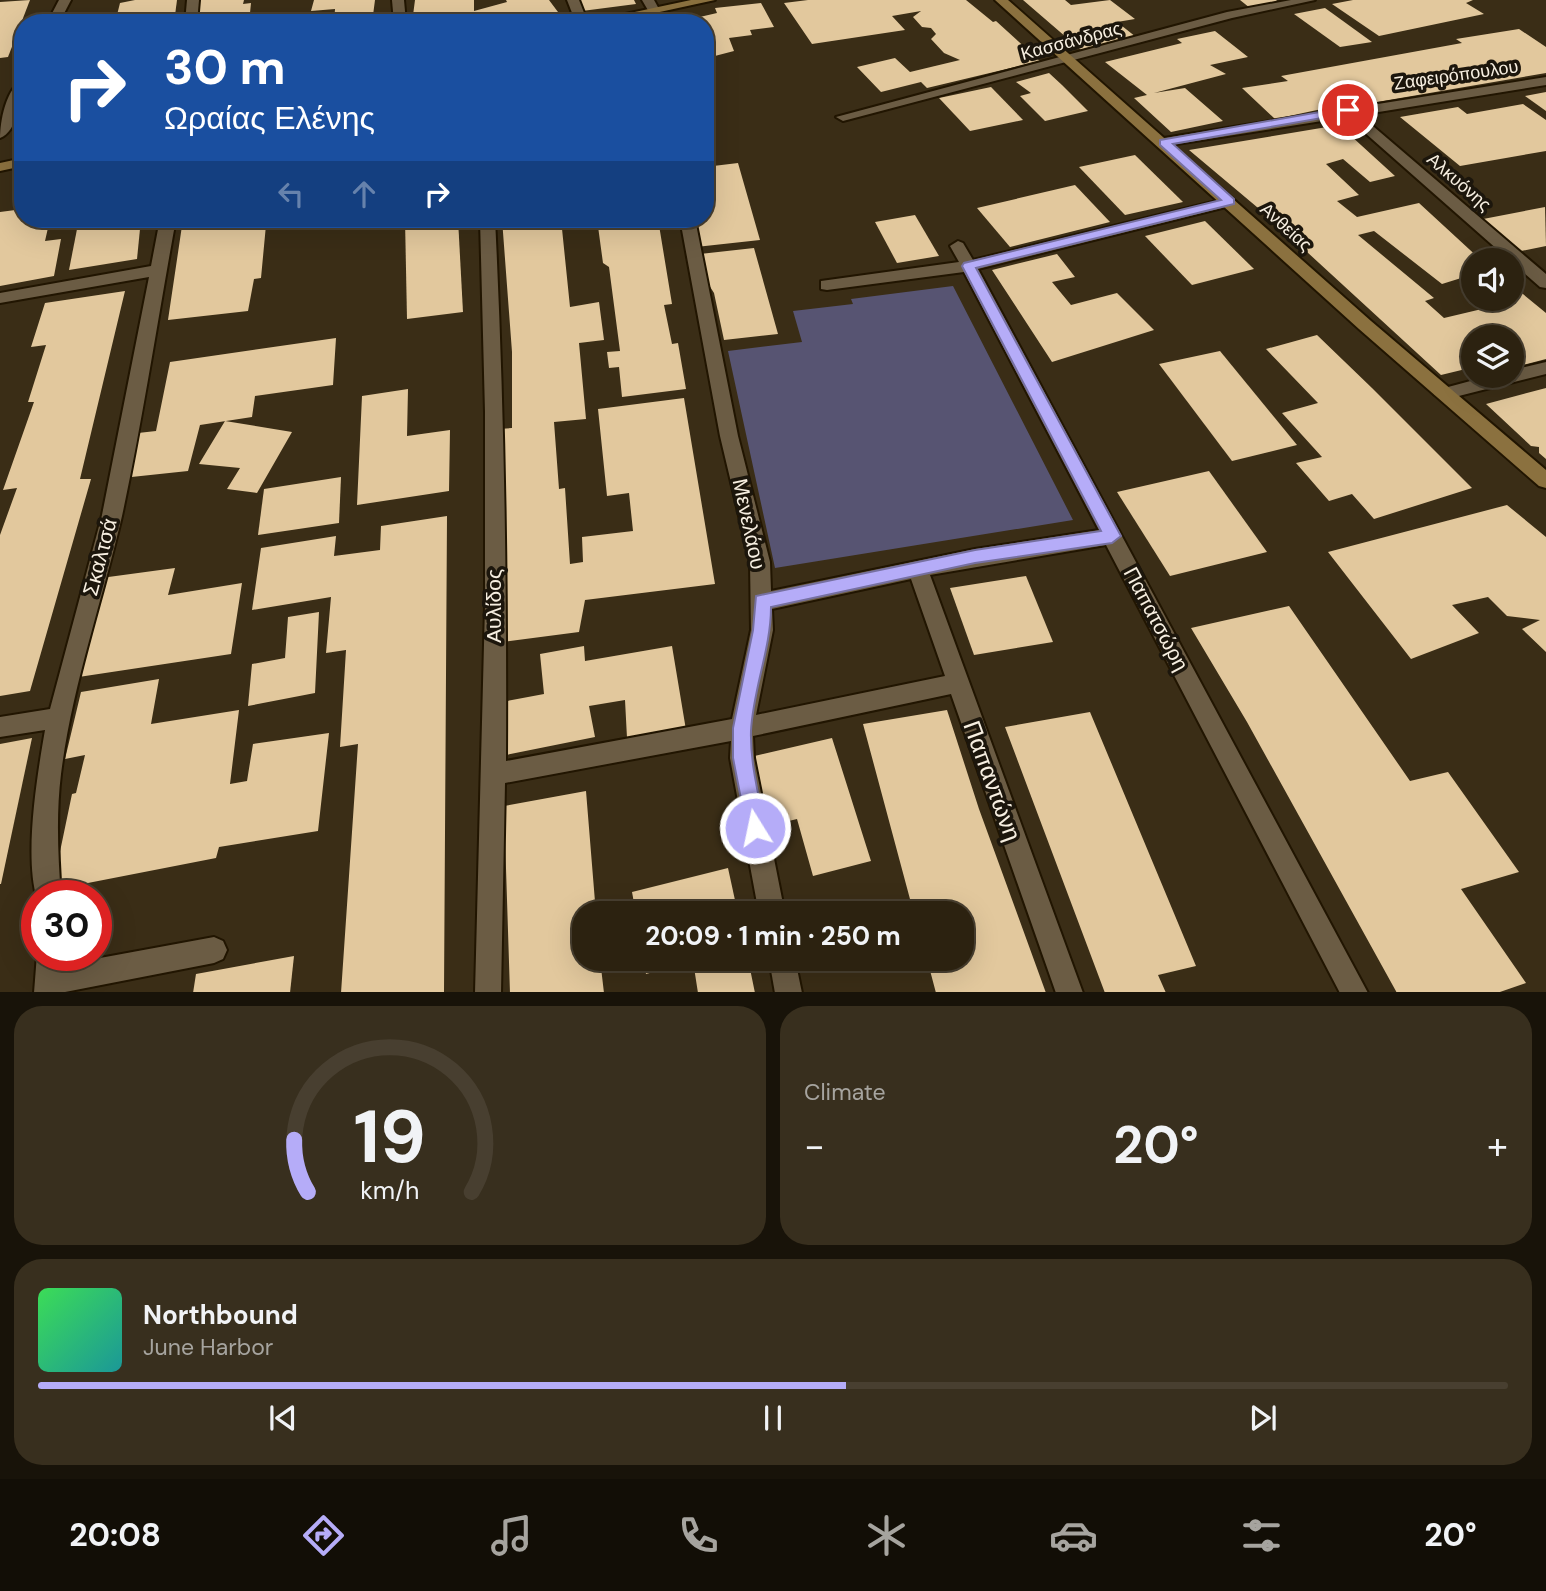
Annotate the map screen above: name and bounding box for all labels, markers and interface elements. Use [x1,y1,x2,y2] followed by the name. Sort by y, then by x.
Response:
[1018,16,1124,66] street label: Κασσάνδρας
[164,35,286,99] text: 30 m
[49,42,140,133] icon: right
[1392,54,1520,96] street label: Ζαφειρόπουλου
[1318,80,1378,140] pin
[1329,91,1367,129] icon: arrive
[164,97,375,139] text: Ωραίας Ελένης
[1422,148,1496,217] street label: Αλκυόνης
[272,175,310,213] icon: left
[345,175,383,213] icon: ahead
[418,175,456,213] icon: right
[1255,197,1317,257] street label: Ανθείας
[1461,248,1524,388] map controls
[1461,248,1524,311] button: sound
[1461,325,1524,388] button: layers
[726,476,772,572] street label: Μενελάου
[76,515,124,599] street label: Σκαλτσά
[1117,562,1195,676] street label: Παπατσώρη
[480,569,508,643] street label: Αυλίδος
[956,716,1029,845] street label: Παπαντώνη
[718,791,792,865] position arrow
[21,880,112,971] speed limit sign: 30
[645,919,901,953] text: 20:09 · 1 min · 250 m
[804,1077,886,1107] text: Climate
[354,1090,426,1185] text: 19
[1113,1111,1199,1179] text: 20°
[804,1121,825,1171] text: −
[1487,1121,1508,1171] text: +
[360,1173,420,1206] text: km/h
[143,1298,298,1332] text: Northbound
[143,1332,273,1362] text: June Harbor
[264,1399,302,1437] icon: previous
[754,1399,792,1437] icon: pause
[1244,1399,1282,1437] icon: next
[299,1511,348,1560] icon: directions
[487,1511,536,1560] icon: music
[674,1511,723,1560] icon: phone
[862,1511,911,1560] icon: climate
[1049,1511,1098,1560] icon: car
[1237,1511,1286,1560] icon: filters
[69,1514,161,1556] text: 20:08
[1424,1514,1477,1556] text: 20°

